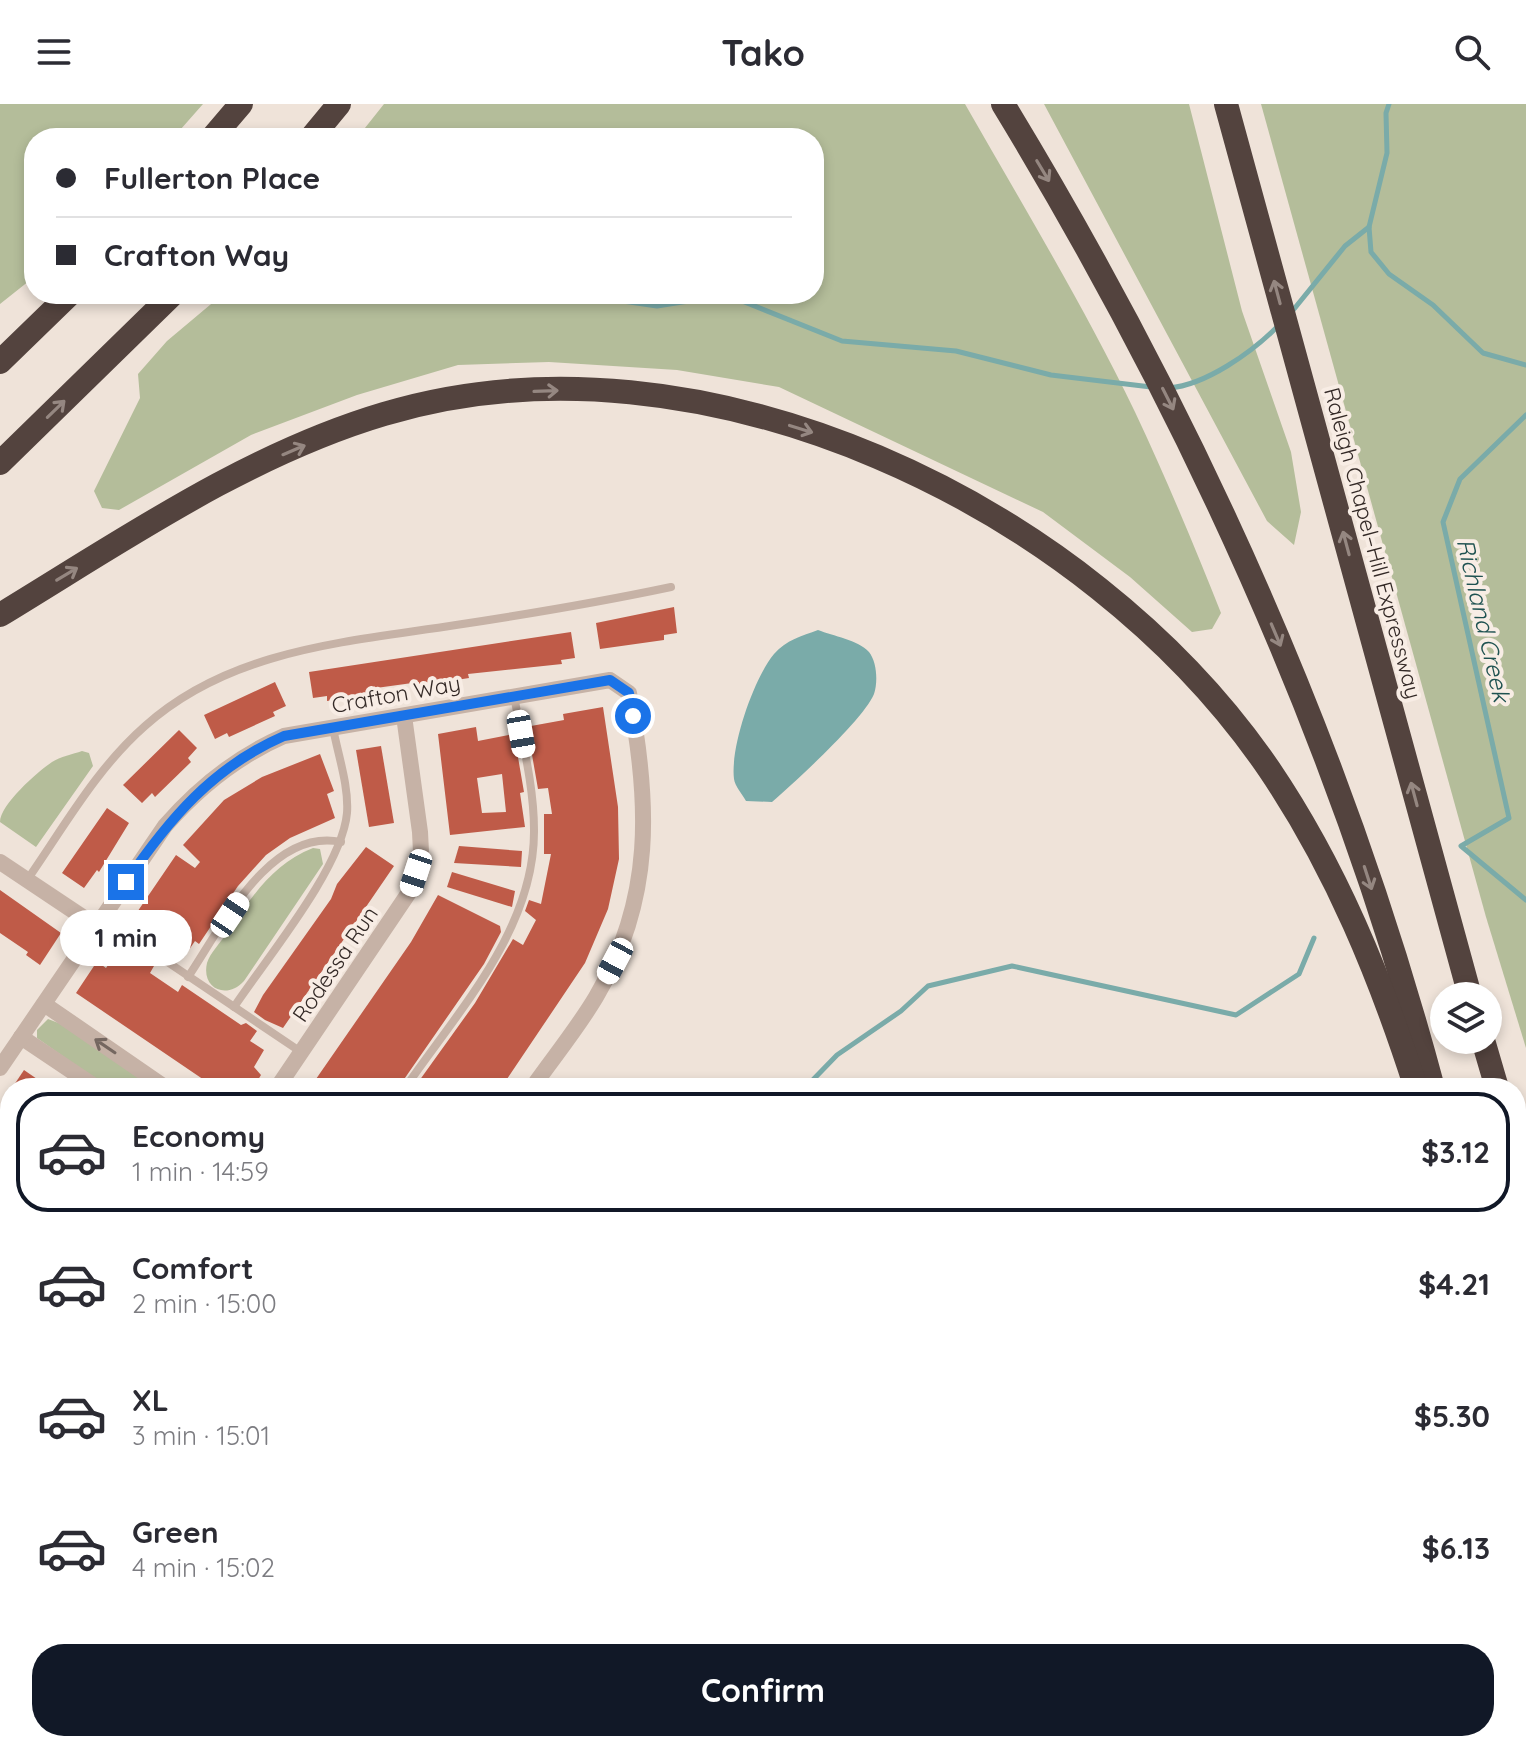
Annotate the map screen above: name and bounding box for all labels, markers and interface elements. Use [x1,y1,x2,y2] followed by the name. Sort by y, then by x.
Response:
[32,30,76,74] icon: menu
[721,30,805,75] text: Tako
[1450,30,1494,74] icon: search
[104,159,320,197] text: Fullerton Place
[1035,159,1051,182] one-way arrow
[104,236,289,274] text: Crafton Way
[1269,280,1284,306] one-way arrow
[532,383,558,398] one-way arrow
[1318,384,1428,702] street label: Raleigh Chapel–Hill Expressway
[1160,387,1176,410] one-way arrow
[46,400,66,419] one-way arrow
[788,422,814,437] one-way arrow
[282,441,306,456] one-way arrow
[1337,530,1352,556] one-way arrow
[1451,535,1518,707] water label: Richland Creek
[55,566,78,582] one-way arrow
[1269,622,1284,647] one-way arrow
[329,669,463,719] street label: Crafton Way
[615,698,651,734] route start
[505,708,537,760] car
[1406,781,1421,807] one-way arrow
[397,846,435,900] car
[108,864,144,900] route end
[1361,865,1376,891] one-way arrow
[207,888,253,942] car
[286,901,384,1027] street label: Rodessa Run
[60,910,192,966] callout: 1 min
[95,921,158,954] text: 1 min
[593,934,637,988] car
[1430,982,1502,1054] map controls
[1430,982,1502,1054] button: layers
[94,1038,116,1054] one-way arrow
[36,1116,108,1188] icon: car
[132,1117,265,1155] text: Economy
[1421,1133,1490,1171] text: $3.12
[132,1155,269,1188] text: 1 min · 14:59
[36,1248,108,1320] icon: car
[132,1249,253,1287] text: Comfort
[1418,1265,1490,1303] text: $4.21
[132,1287,277,1320] text: 2 min · 15:00
[36,1380,108,1452] icon: car
[132,1381,169,1419] text: XL
[1414,1397,1490,1435] text: $5.30
[132,1419,270,1452] text: 3 min · 15:01
[36,1512,108,1584] icon: car
[132,1513,219,1551] text: Green
[1422,1529,1490,1567] text: $6.13
[132,1551,275,1584] text: 4 min · 15:02
[32,1644,1494,1736] button: Confirm

